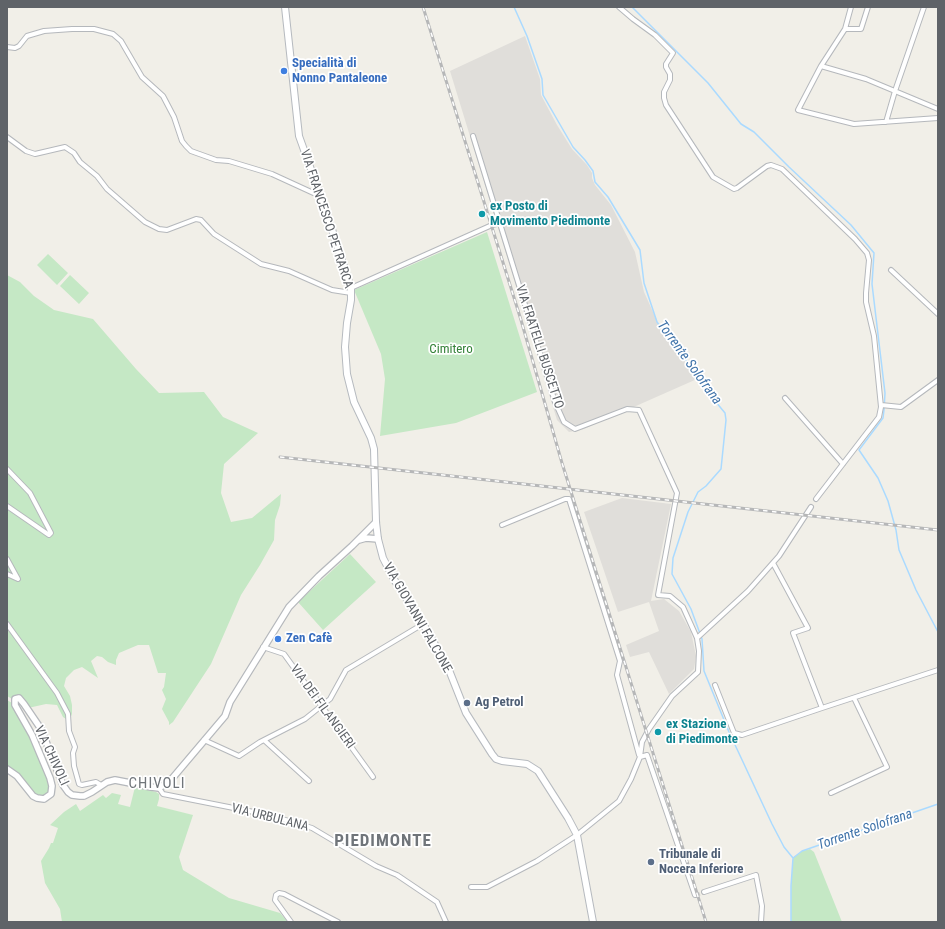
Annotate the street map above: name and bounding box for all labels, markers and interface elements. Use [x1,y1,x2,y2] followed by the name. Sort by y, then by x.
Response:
[292,56,387,87] place label: Specialità di Nonno Pantaleone
[279,66,289,76] marker: Specialità di Nonno Pantaleone
[296,147,356,291] street label: VIA FRANCESCO PETRARCA
[490,199,610,230] place label: ex Posto di Movimento Piedimonte
[477,209,487,219] marker: ex Posto di Movimento Piedimonte
[512,283,566,411] street label: VIA FRATELLI BUSCETTO
[653,318,725,408] water label: Torrente Solofrana
[429,342,473,358] park label: Cimitero
[379,560,455,676] street label: VIA GIOVANNI FALCONE
[286,631,332,647] place label: Zen Cafè
[273,634,283,644] marker: Zen Cafè
[286,662,358,752] street label: VIA DEI FILANGIERI
[475,695,524,711] place label: Ag Petrol
[462,698,472,708] marker: Ag Petrol
[666,717,738,748] place label: ex Stazione di Piedimonte
[30,724,72,788] street label: VIA CHIVOLI
[653,727,663,737] marker: ex Stazione di Piedimonte
[129,775,185,793] district label: CHIVOLI
[230,801,310,835] street label: VIA URBULANA
[815,806,915,854] water label: Torrente Solofrana
[334,832,432,852] district label: PIEDIMONTE
[659,847,744,878] place label: Tribunale di Nocera Inferiore
[646,857,656,867] marker: Tribunale di Nocera Inferiore

